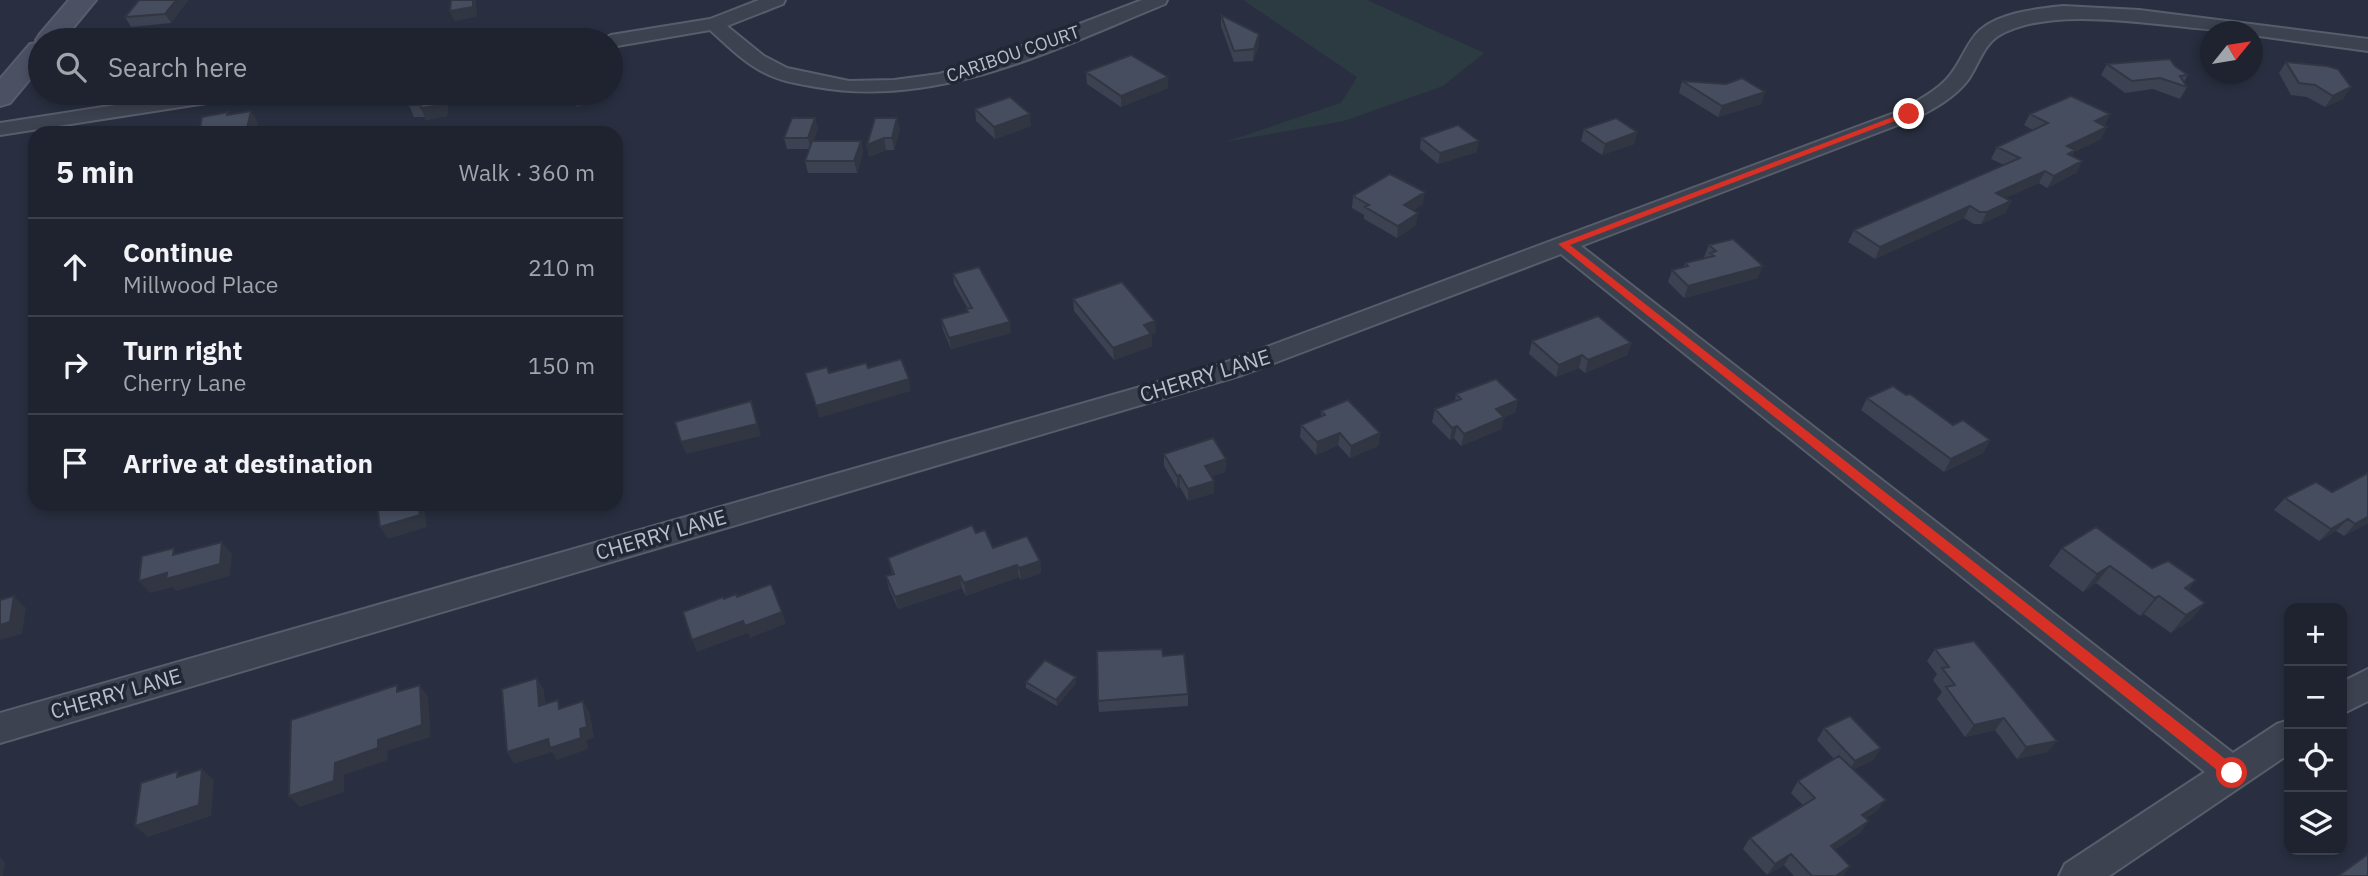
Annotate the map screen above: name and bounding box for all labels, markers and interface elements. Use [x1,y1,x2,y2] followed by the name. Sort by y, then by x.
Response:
[943,20,1083,87] street label: CARIBOU COURT
[2200,21,2263,84] north arrow
[28,28,623,105] search box
[52,48,90,86] icon: search
[108,50,247,84] text: Search here
[1893,98,1924,129] route end
[56,152,134,191] text: 5 min
[459,157,595,187] text: Walk · 360 m
[123,235,233,269] text: Continue
[56,248,94,286] icon: ahead
[528,252,595,282] text: 210 m
[123,269,278,299] text: Millwood Place
[123,333,242,367] text: Turn right
[1136,342,1273,408] street label: CHERRY LANE
[56,346,94,384] icon: right
[528,350,595,380] text: 150 m
[123,367,246,397] text: Cherry Lane
[56,444,94,482] icon: arrive
[123,446,373,480] text: Arrive at destination
[592,502,730,566] street label: CHERRY LANE
[2284,603,2347,855] map controls
[2284,603,2347,666] button: +
[47,661,185,725] street label: CHERRY LANE
[2284,666,2347,729] button: −
[2284,729,2347,792] button: locate
[2216,757,2247,788] route start
[2284,792,2347,855] button: layers

